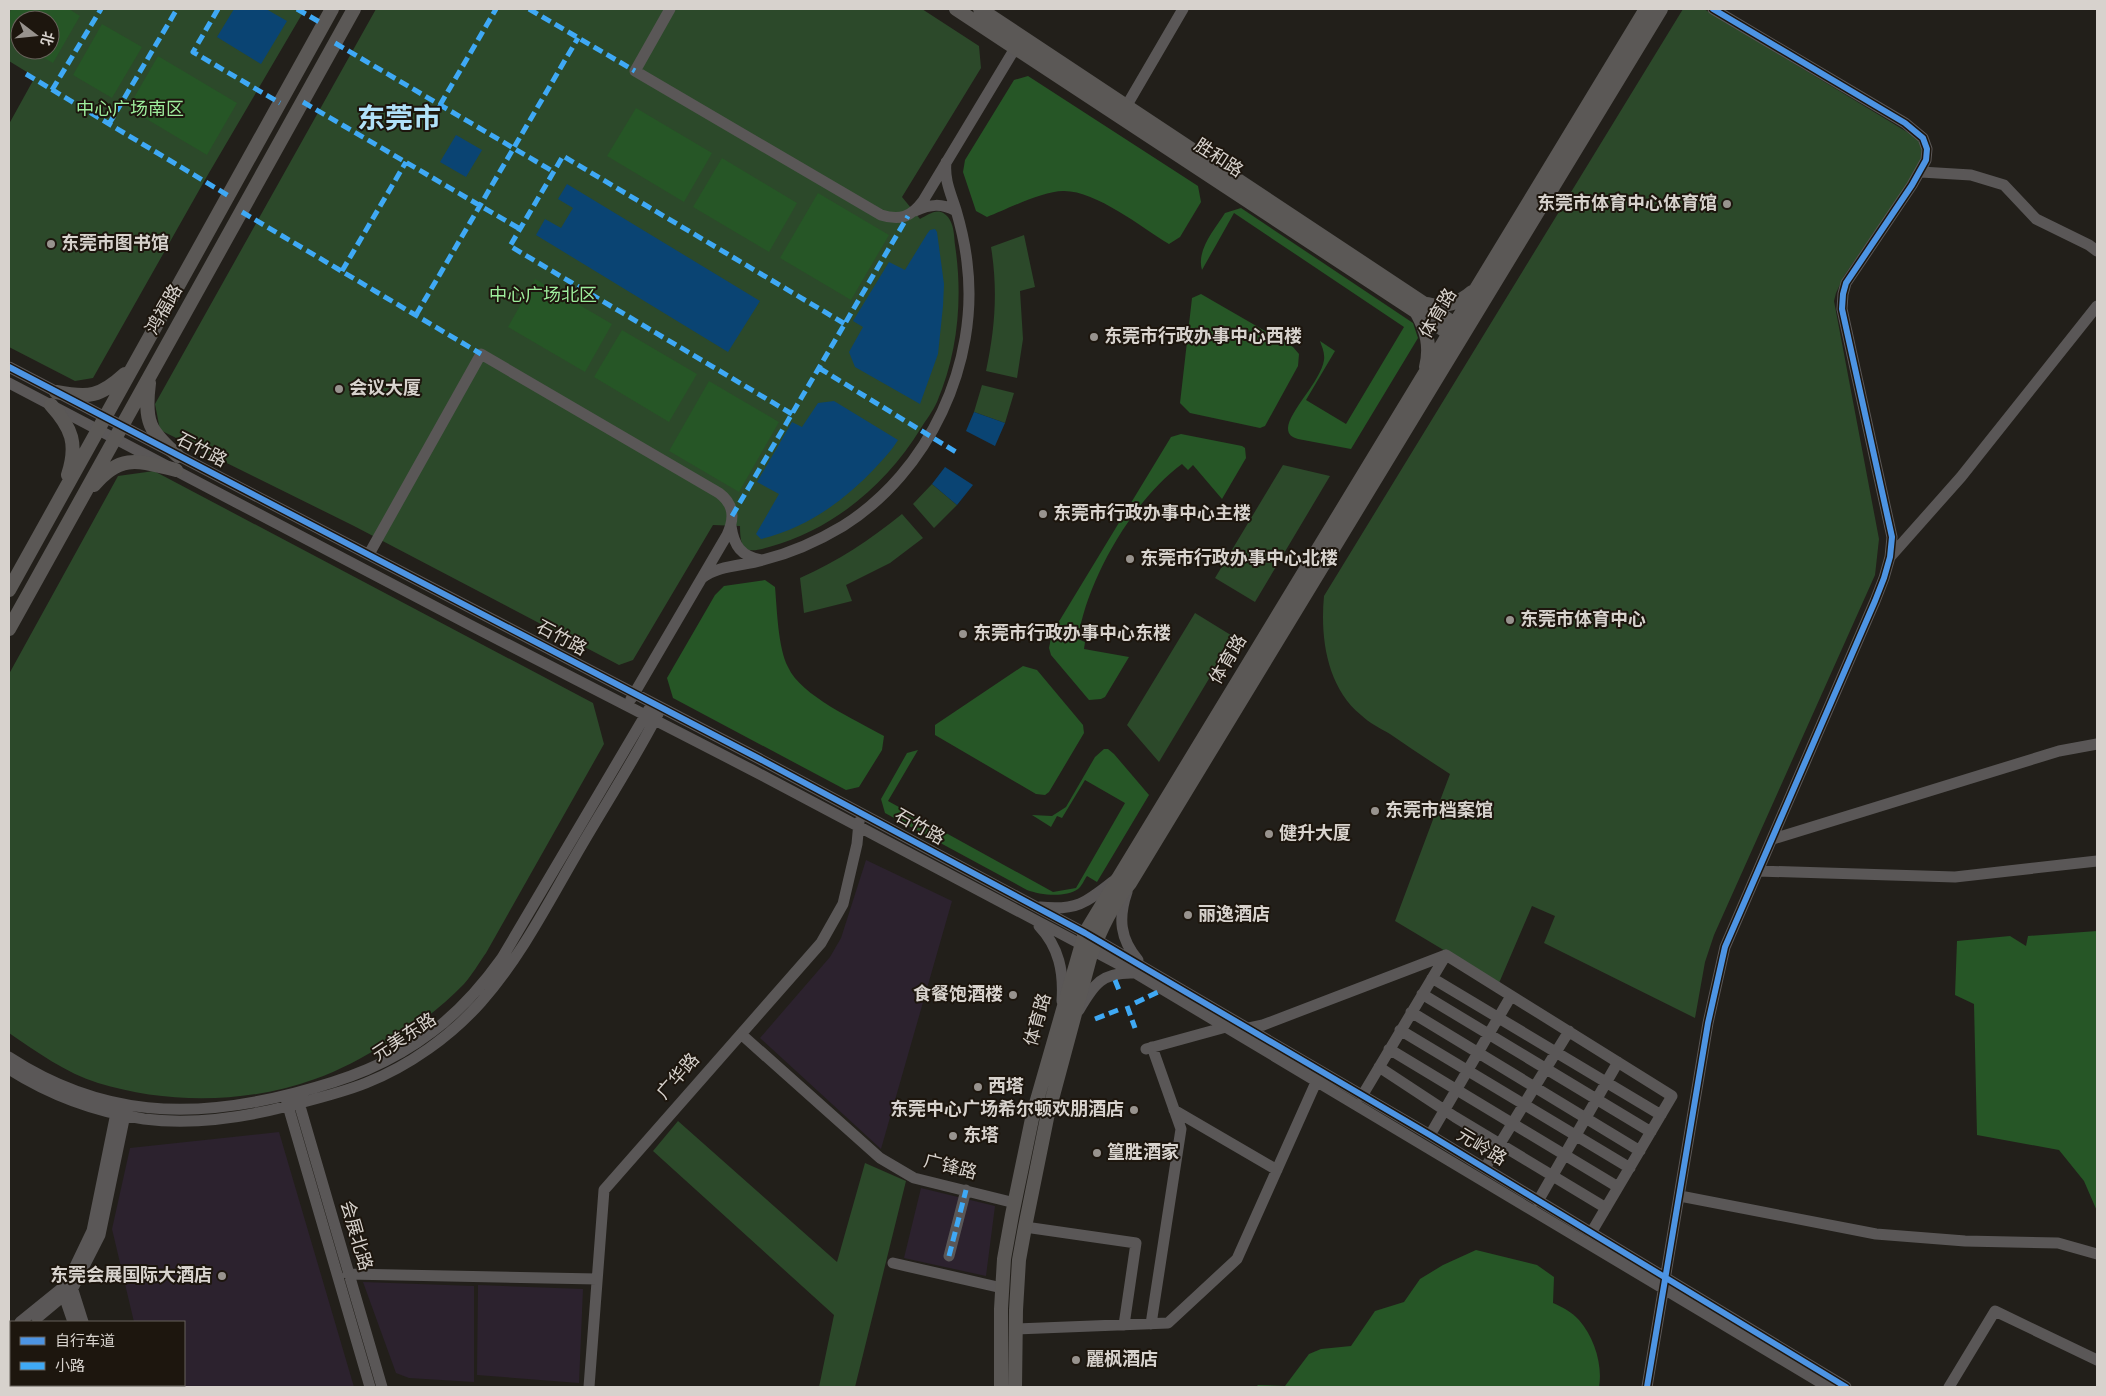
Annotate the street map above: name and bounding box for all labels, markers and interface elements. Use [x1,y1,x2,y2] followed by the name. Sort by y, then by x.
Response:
[10,10,60,60] north arrow
[36,29,56,47] text: 北
[76,99,184,122] park label: 中心广场南区
[357,103,441,139] district label: 东莞市
[1189,135,1247,183] street label: 胜和路
[1537,193,1717,216] place label: 东莞市体育中心体育馆
[1721,198,1733,210] marker: 东莞市体育中心体育馆
[61,233,169,256] place label: 东莞市图书馆
[45,238,57,250] marker: 东莞市图书馆
[142,281,188,339] street label: 鸿福路
[489,285,597,308] park label: 中心广场北区
[1415,285,1463,343] street label: 体育路
[1104,325,1302,349] place label: 东莞市行政办事中心西楼
[1088,331,1100,343] marker: 东莞市行政办事中心西楼
[349,378,421,401] place label: 会议大厦
[333,383,345,395] marker: 会议大厦
[172,428,230,474] street label: 石竹路
[1053,502,1251,526] place label: 东莞市行政办事中心主楼
[1037,508,1049,520] marker: 东莞市行政办事中心主楼
[1140,547,1338,571] place label: 东莞市行政办事中心北楼
[1124,553,1136,565] marker: 东莞市行政办事中心北楼
[1520,609,1646,632] place label: 东莞市体育中心
[1504,614,1516,626] marker: 东莞市体育中心
[532,616,590,662] street label: 石竹路
[973,622,1171,646] place label: 东莞市行政办事中心东楼
[957,628,969,640] marker: 东莞市行政办事中心东楼
[1205,631,1253,689] street label: 体育路
[1385,800,1493,823] place label: 东莞市档案馆
[890,805,948,851] street label: 石竹路
[1369,805,1381,817] marker: 东莞市档案馆
[1279,823,1351,846] place label: 健升大厦
[1263,828,1275,840] marker: 健升大厦
[1198,904,1270,927] place label: 丽逸酒店
[1182,909,1194,921] marker: 丽逸酒店
[913,984,1003,1007] place label: 食餐饱酒楼
[1007,989,1019,1001] marker: 食餐饱酒楼
[1021,991,1057,1049] street label: 体育路
[369,1009,441,1067] street label: 元美东路
[653,1049,705,1105] street label: 广华路
[988,1076,1024,1099] place label: 西塔
[972,1081,984,1093] marker: 西塔
[890,1099,1124,1122] place label: 东莞中心广场希尔顿欢朋酒店
[1128,1104,1140,1116] marker: 东莞中心广场希尔顿欢朋酒店
[1452,1124,1510,1172] street label: 元岭路
[963,1125,999,1148] place label: 东塔
[947,1130,959,1142] marker: 东塔
[1107,1142,1179,1165] place label: 篁胜酒家
[1091,1147,1103,1159] marker: 篁胜酒家
[921,1150,979,1186] street label: 广锋路
[334,1198,376,1274] street label: 会展北路
[50,1265,212,1288] place label: 东莞会展国际大酒店
[216,1270,228,1282] marker: 东莞会展国际大酒店
[10,1321,185,1386] legend
[55,1333,115,1352] text: 自行车道
[1086,1349,1158,1372] place label: 麗枫酒店
[1070,1354,1082,1366] marker: 麗枫酒店
[55,1358,85,1377] text: 小路

